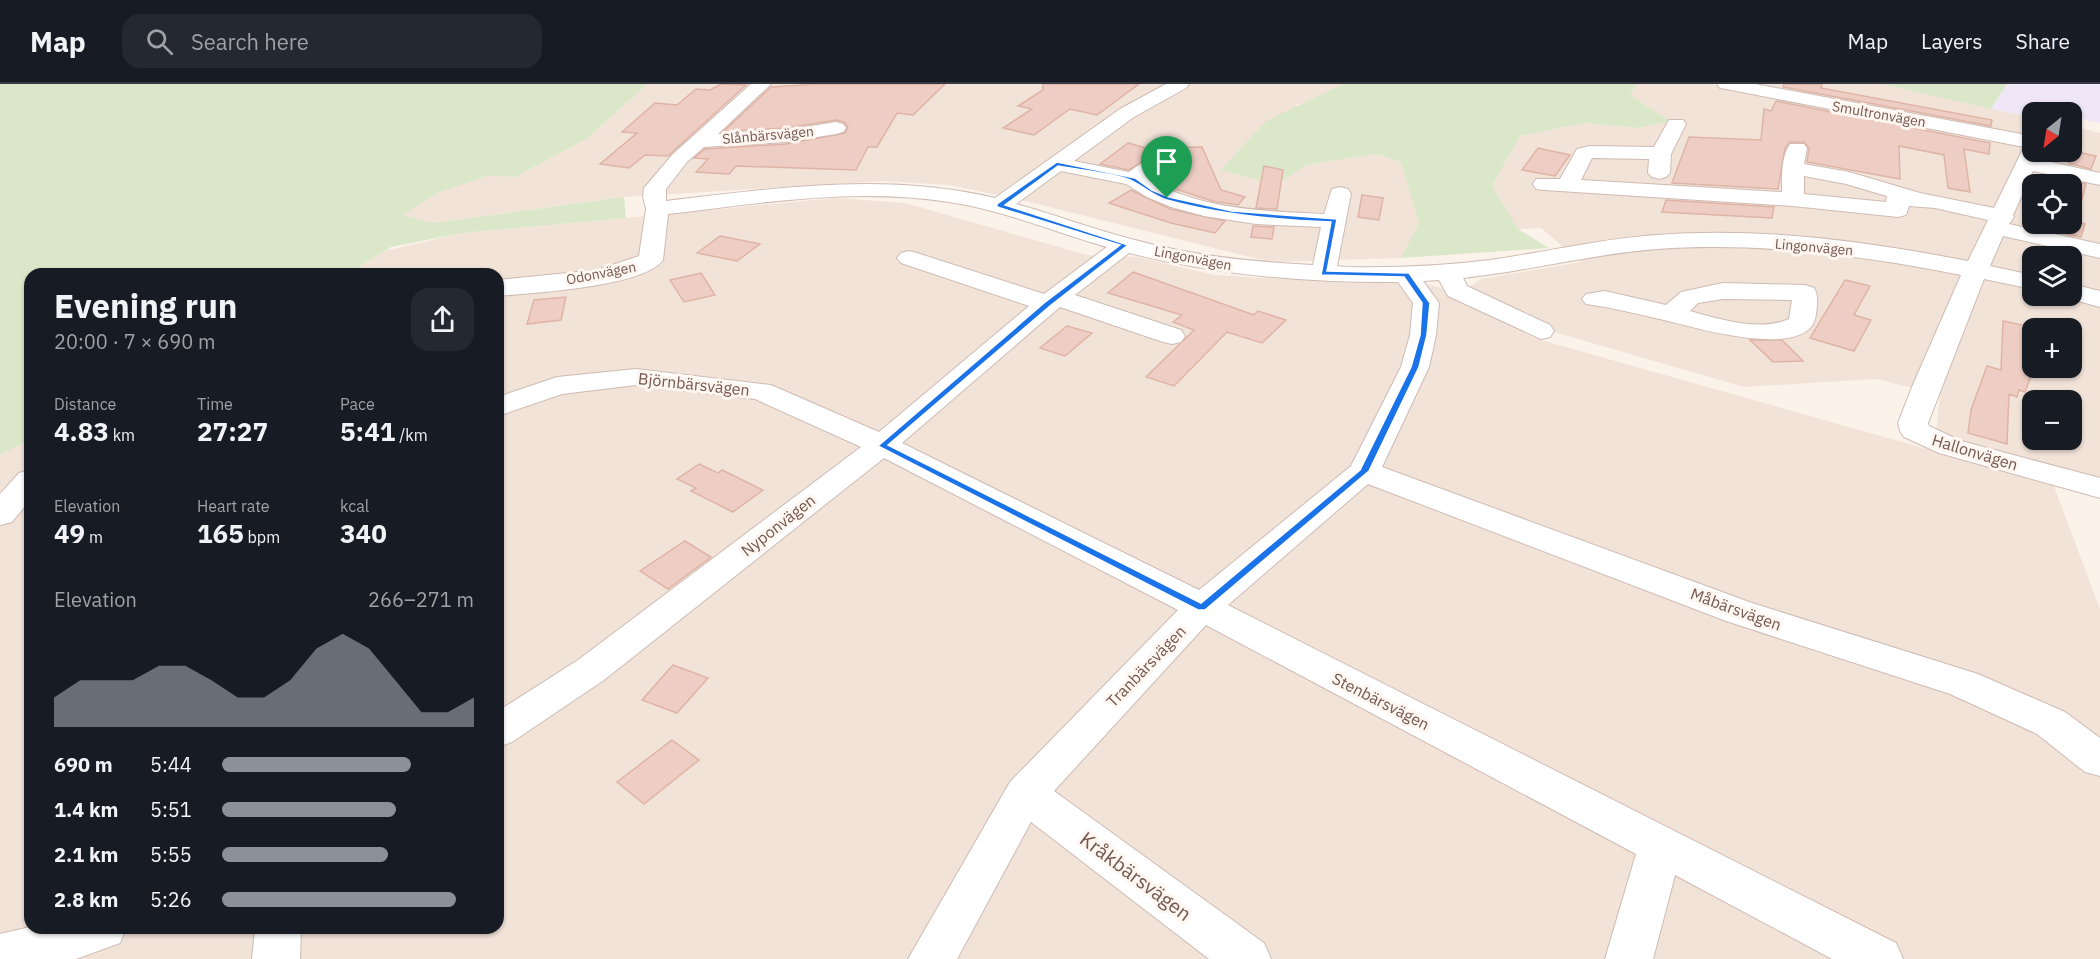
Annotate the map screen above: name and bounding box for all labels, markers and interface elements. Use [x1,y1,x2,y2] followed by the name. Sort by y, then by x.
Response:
[122,14,542,68] search box
[30,23,86,60] text: Map
[143,25,176,58] icon: search
[191,27,309,56] text: Search here
[1848,27,1888,55] text: Map
[1921,27,1983,55] text: Layers
[2016,27,2070,55] text: Share
[1831,97,1927,131] street label: Smultronvägen
[2022,102,2082,162] north arrow
[2022,102,2082,450] map controls
[721,122,815,148] street label: Slånbärsvägen
[1141,136,1192,198] pin
[1150,145,1183,178] icon: arrive
[2022,174,2082,234] button: locate
[1774,235,1854,259] street label: Lingonvägen
[1153,242,1233,274] street label: Lingonvägen
[2022,246,2082,306] button: layers
[564,257,638,289] street label: Odonvägen
[54,284,238,327] text: Evening run
[411,288,474,351] button: share
[2022,318,2082,378] button: +
[54,328,215,355] text: 20:00 · 7 × 690 m
[637,368,751,400] street label: Björnbärsvägen
[2022,390,2082,450] button: −
[54,394,116,414] text: Distance
[197,394,233,414] text: Time
[340,394,375,414] text: Pace
[54,414,109,448] text: 4.83
[197,414,268,448] text: 27:27
[340,414,395,448] text: 5:41
[109,425,135,445] text: km
[395,425,428,445] text: /km
[1930,429,2020,475] street label: Hallonvägen
[737,490,819,560] street label: Nyponvägen
[54,496,120,516] text: Elevation
[197,496,270,516] text: Heart rate
[340,496,369,516] text: kcal
[54,516,85,550] text: 49
[197,516,244,550] text: 165
[340,516,387,550] text: 340
[85,527,103,547] text: m
[244,527,280,547] text: bpm
[1688,583,1784,635] street label: Måbärsvägen
[54,586,137,613] text: Elevation
[368,586,474,613] text: 266–271 m
[1102,621,1190,711] street label: Tranbärsvägen
[1329,668,1433,734] street label: Stenbärsvägen
[54,751,113,778] text: 690 m
[150,751,192,778] text: 5:44
[54,796,118,823] text: 1.4 km
[150,796,192,823] text: 5:51
[1075,825,1197,927] street label: Kråkbärsvägen
[54,841,118,868] text: 2.1 km
[150,841,192,868] text: 5:55
[54,886,118,913] text: 2.8 km
[150,886,192,913] text: 5:26

